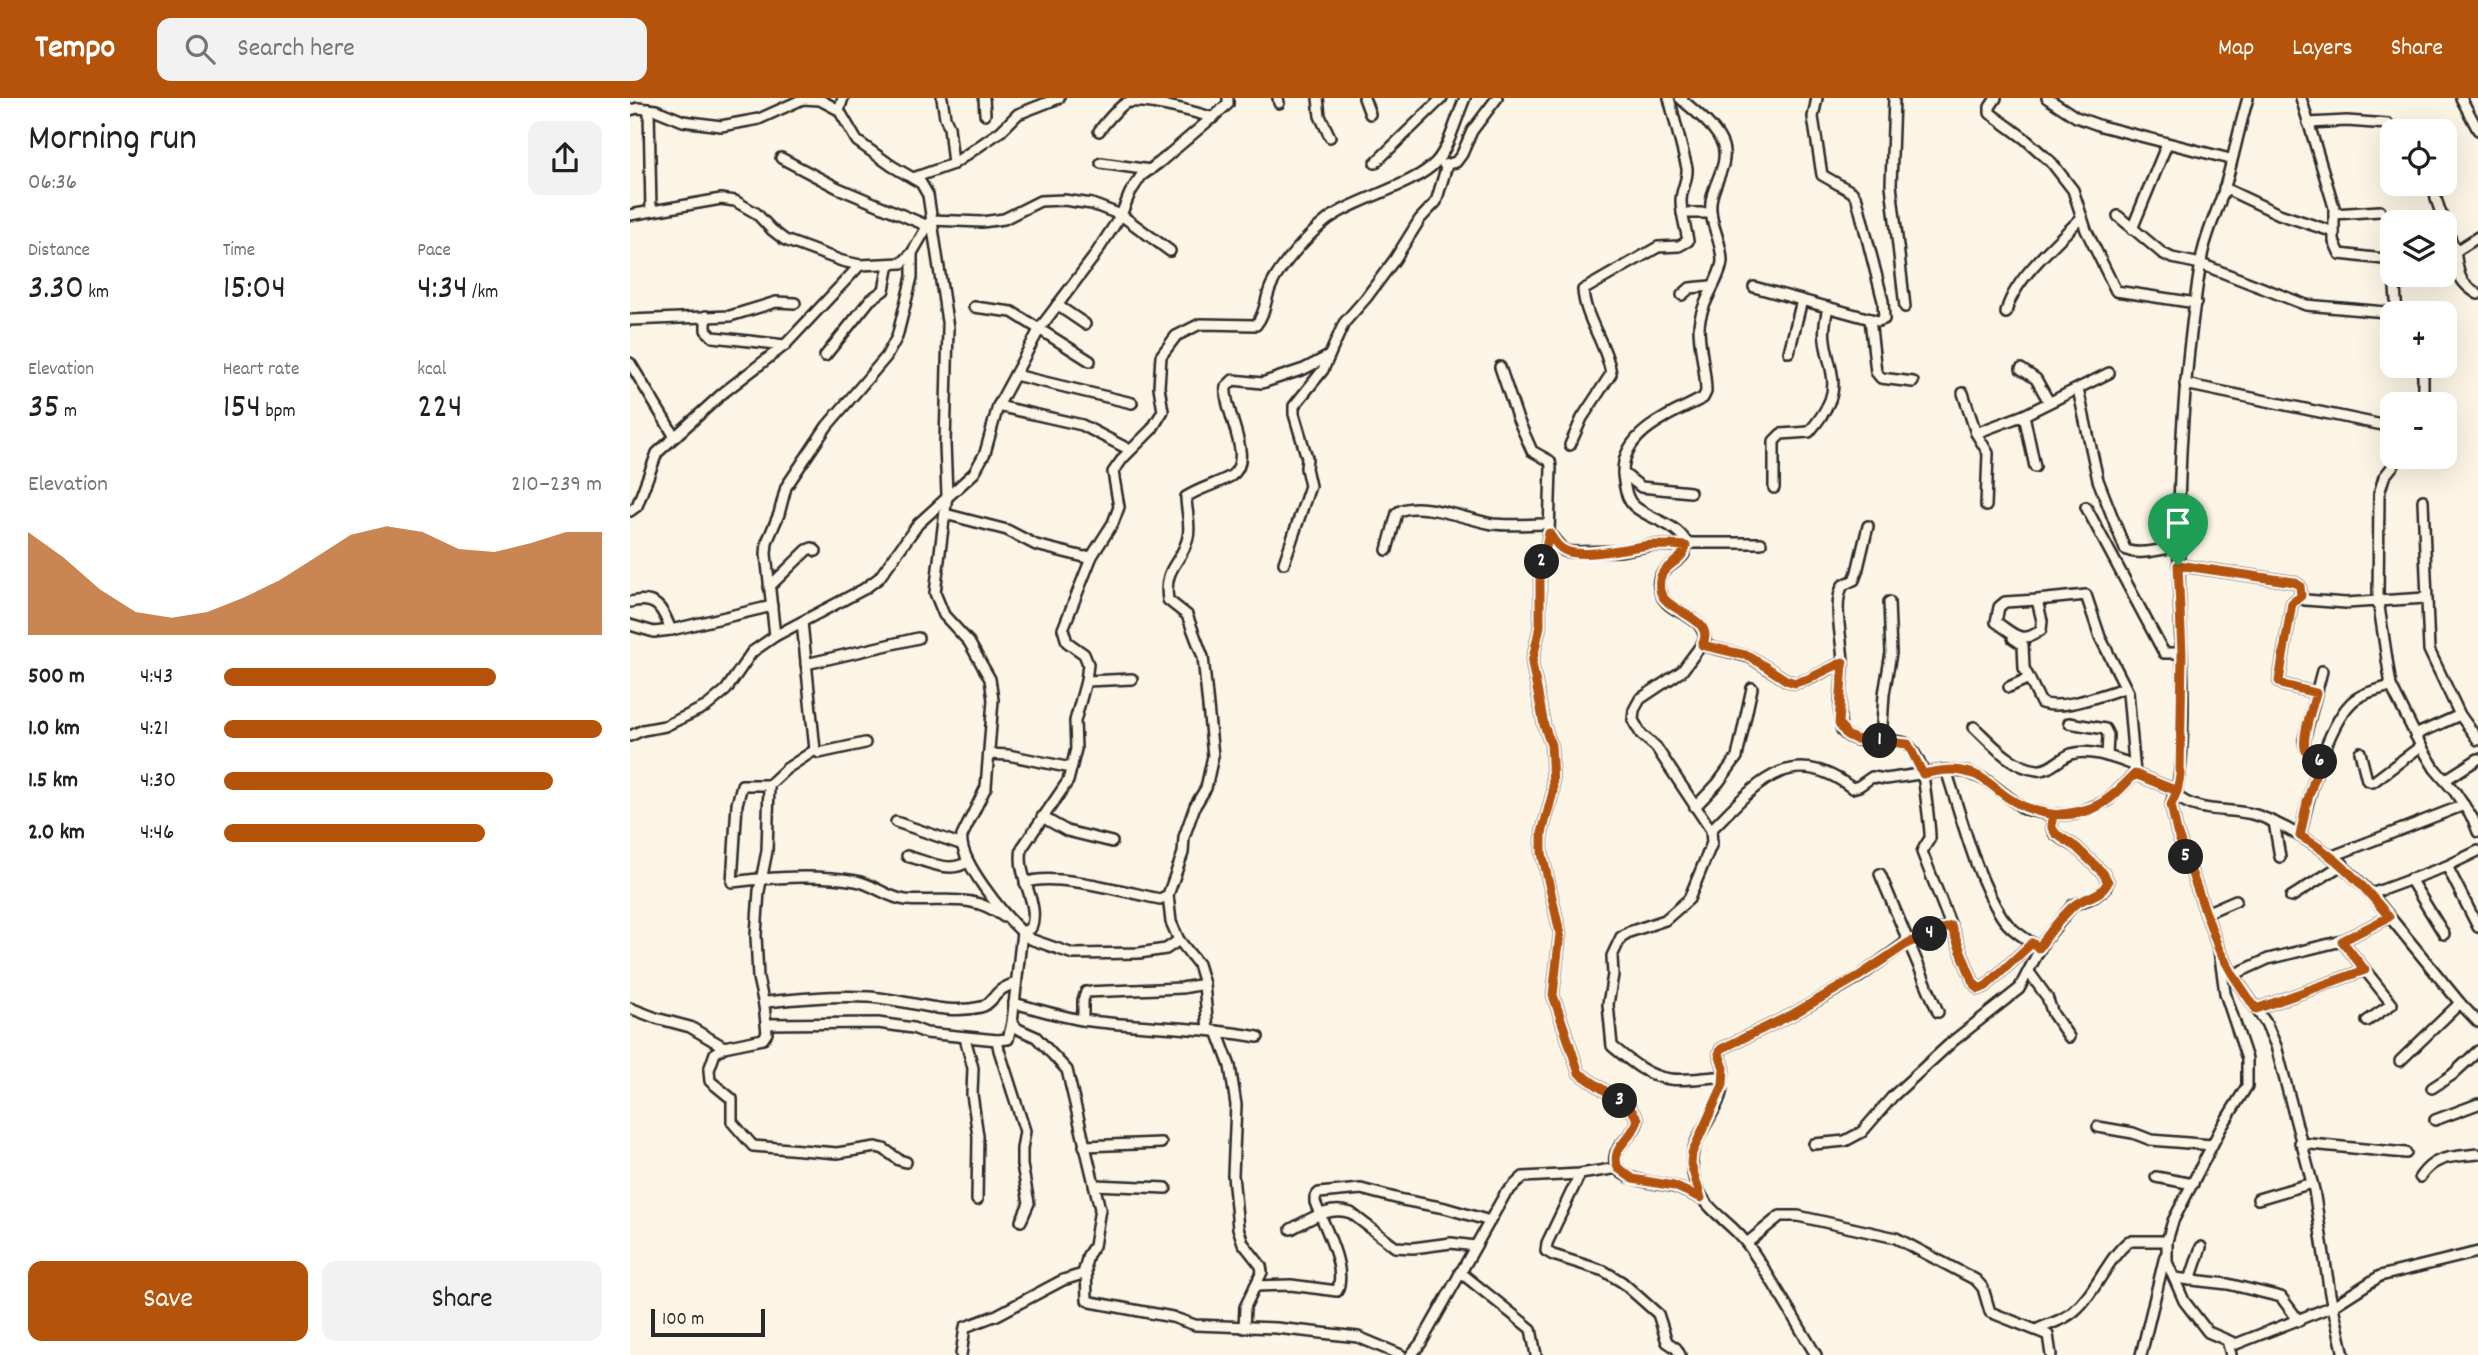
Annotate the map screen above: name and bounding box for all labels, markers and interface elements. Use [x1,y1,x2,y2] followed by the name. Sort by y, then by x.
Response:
[157,18,647,81] search box
[35,26,115,73] text: Tempo
[181,30,219,68] icon: search
[237,31,355,68] text: Search here
[2218,32,2254,66] text: Map
[2292,32,2353,66] text: Layers
[2391,32,2443,66] text: Share
[28,113,197,168] text: Morning run
[2380,119,2457,469] map controls
[2380,119,2457,196] button: locate
[528,121,602,195] button: share
[28,167,77,200] text: 06:36
[2380,210,2457,287] button: layers
[28,238,90,265] text: Distance
[223,238,255,265] text: Time
[417,238,451,265] text: Pace
[28,265,84,315] text: 3.30
[223,265,286,315] text: 15:04
[417,265,468,315] text: 4:34
[84,280,109,307] text: km
[468,280,498,307] text: /km
[2380,301,2457,378] button: +
[28,357,94,384] text: Elevation
[223,357,299,384] text: Heart rate
[417,357,446,384] text: kcal
[28,384,60,434] text: 35
[223,384,261,434] text: 154
[417,384,462,434] text: 224
[2380,392,2457,469] button: −
[60,399,77,426] text: m
[261,399,295,426] text: bpm
[28,469,108,502] text: Elevation
[511,469,602,502] text: 210–239 m
[2148,493,2208,565] pin
[2159,504,2197,542] icon: arrive
[1524,545,1560,580] pin: 2
[1537,548,1546,575] text: 2
[28,661,85,694] text: 500 m
[140,661,173,694] text: 4:43
[28,713,80,746] text: 1.0 km
[140,713,168,746] text: 4:21
[1862,724,1898,758] pin: 1
[1877,727,1882,754] text: 1
[2302,744,2338,780] pin: 6
[2315,748,2324,775] text: 6
[28,765,78,798] text: 1.5 km
[140,765,176,798] text: 4:30
[28,817,85,850] text: 2.0 km
[140,817,174,850] text: 4:46
[2168,840,2204,874] pin: 5
[2181,843,2190,870] text: 5
[1912,916,1948,952] pin: 4
[1926,920,1933,947] text: 4
[1602,1084,1637,1118] pin: 3
[1615,1087,1624,1114] text: 3
[28,1261,308,1341] button: Save
[322,1261,602,1341] button: Share
[651,1306,765,1338] scale bar
[662,1307,704,1334] text: 100 m

